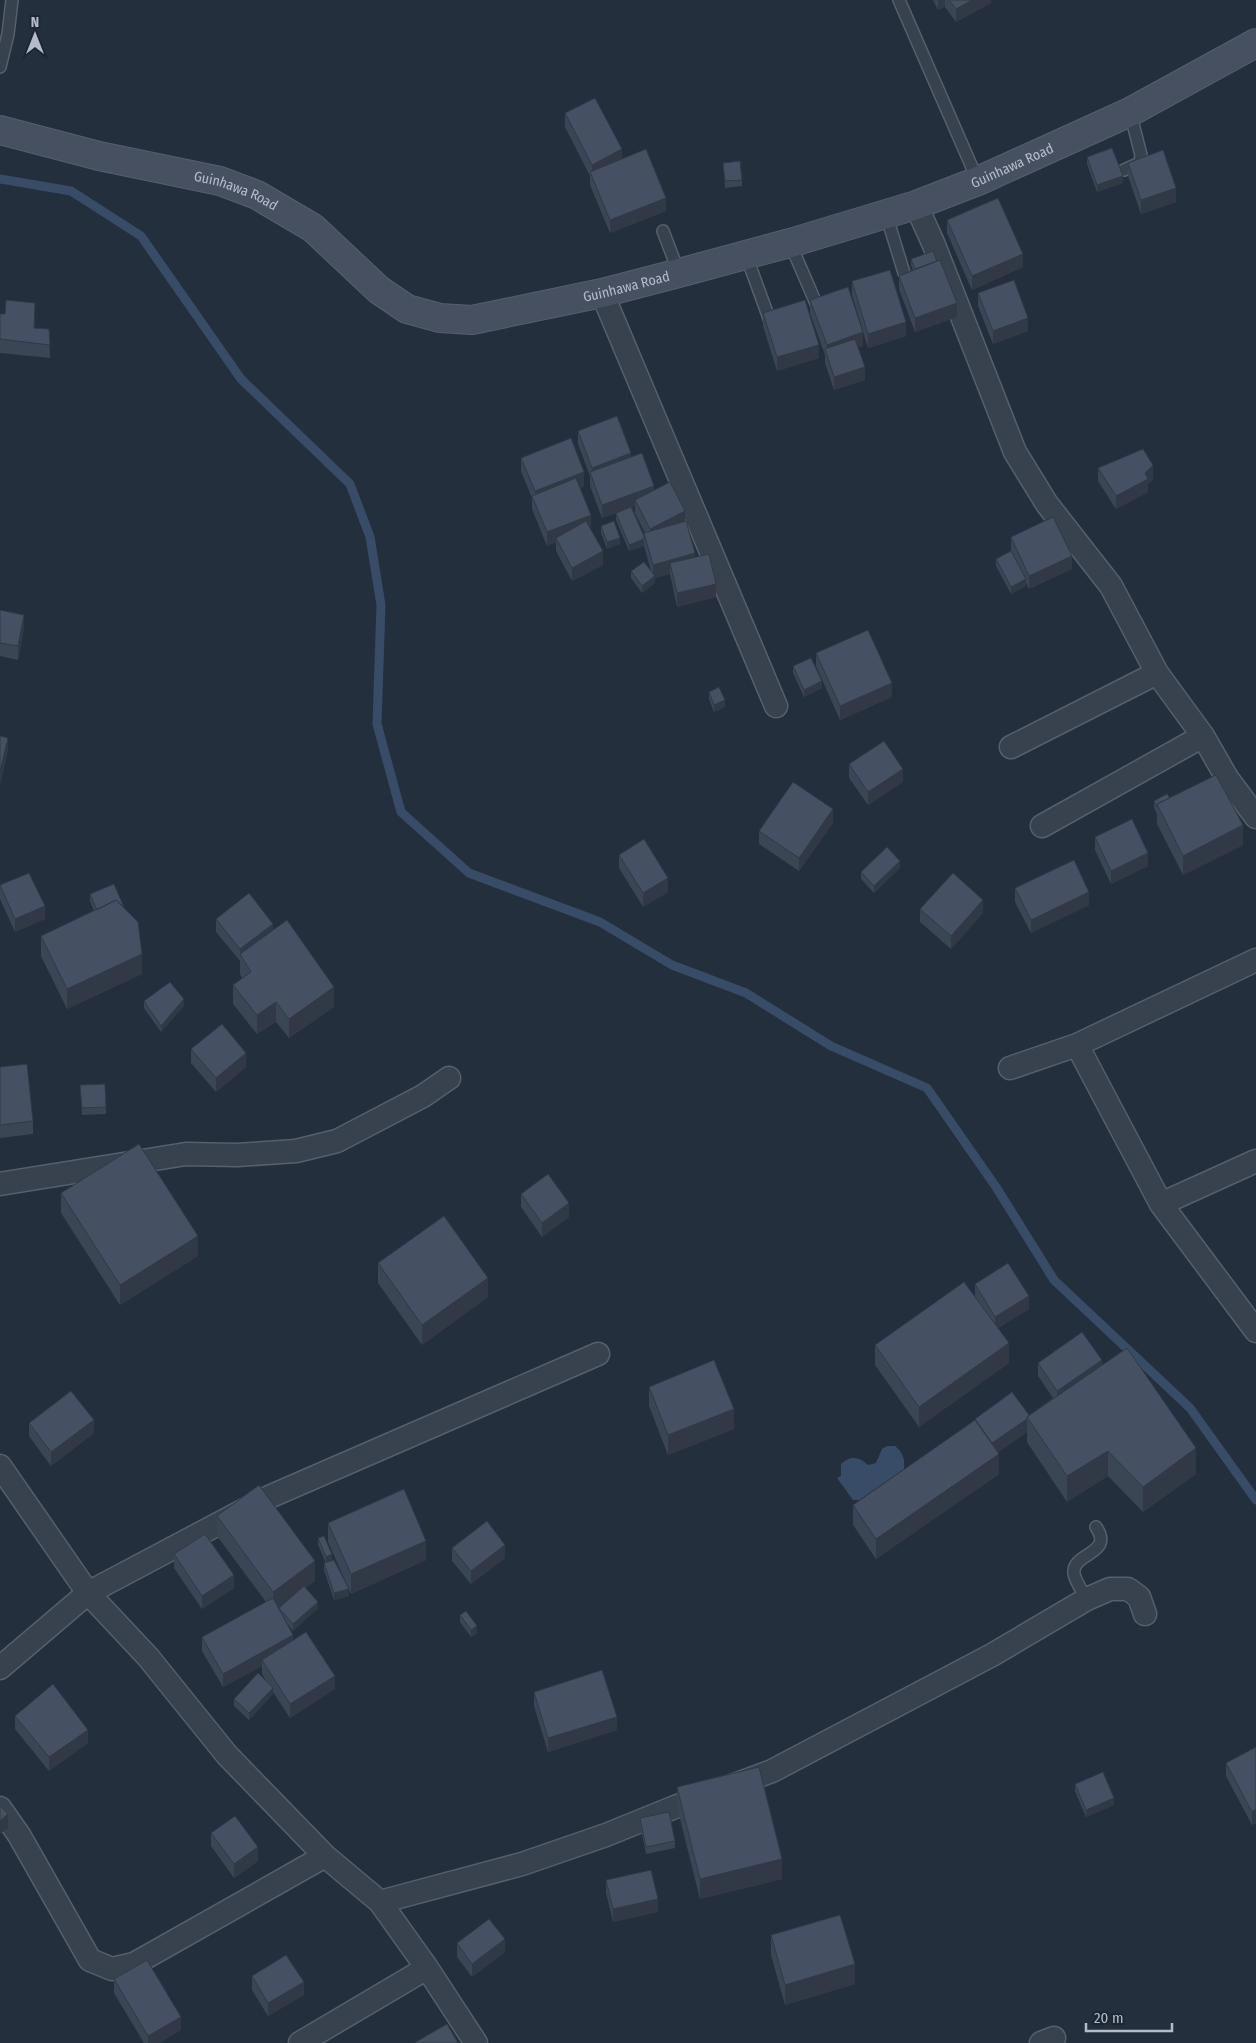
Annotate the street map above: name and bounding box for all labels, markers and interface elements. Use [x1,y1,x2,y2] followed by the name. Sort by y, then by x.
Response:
[10,10,60,60] north arrow
[31,14,39,31] text: N
[969,139,1056,191] street label: Guinhawa Road
[193,167,281,214] street label: Guinhawa Road
[581,267,671,305] street label: Guinhawa Road
[1086,2000,1172,2032] scale bar
[1094,2009,1124,2027] text: 20 m

